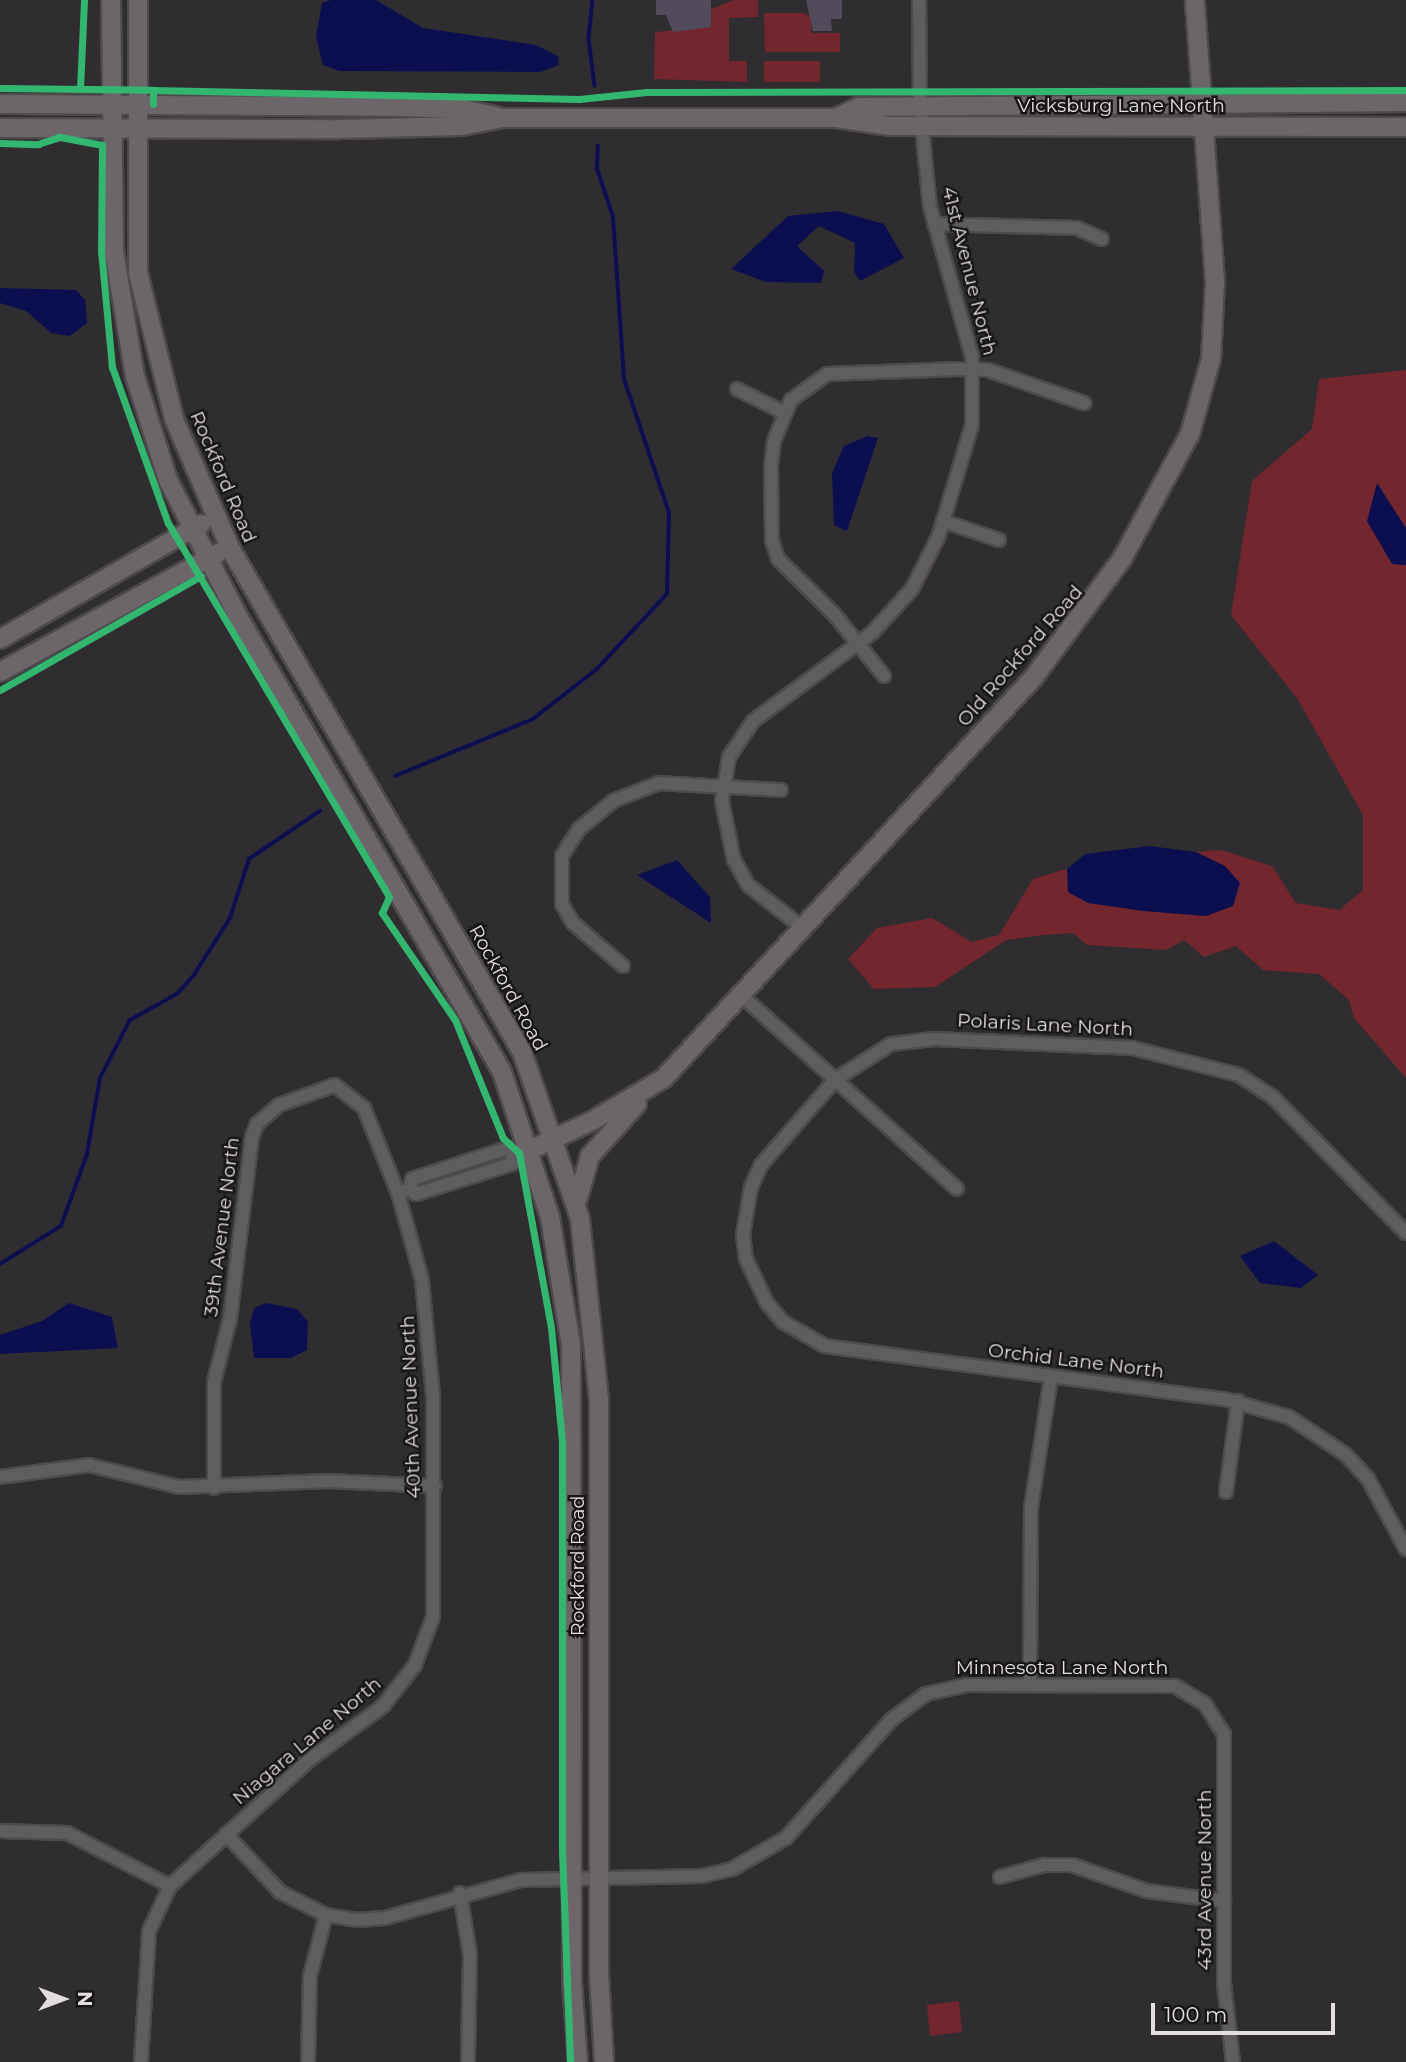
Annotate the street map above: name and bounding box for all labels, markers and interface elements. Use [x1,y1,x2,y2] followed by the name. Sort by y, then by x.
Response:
[1017,95,1225,117] street label: Vicksburg Lane North
[937,184,1001,358] street label: 41st Avenue North
[185,408,261,546] street label: Rockford Road
[952,581,1088,731] street label: Old Rockford Road
[464,921,552,1055] street label: Rockford Road
[957,1009,1133,1041] street label: Polaris Lane North
[200,1136,244,1318] street label: 39th Avenue North
[396,1315,426,1499] street label: 40th Avenue North
[987,1339,1165,1383] street label: Orchid Lane North
[567,1496,589,1636] street label: Rockford Road
[956,1657,1168,1679] street label: Minnesota Lane North
[228,1672,386,1810] street label: Niagara Lane North
[1194,1790,1216,1970] street label: 43rd Avenue North
[28,1964,98,2034] north arrow
[1154,1988,1338,2032] scale bar
[73,1991,96,2007] text: N
[1164,2002,1227,2027] text: 100 m

